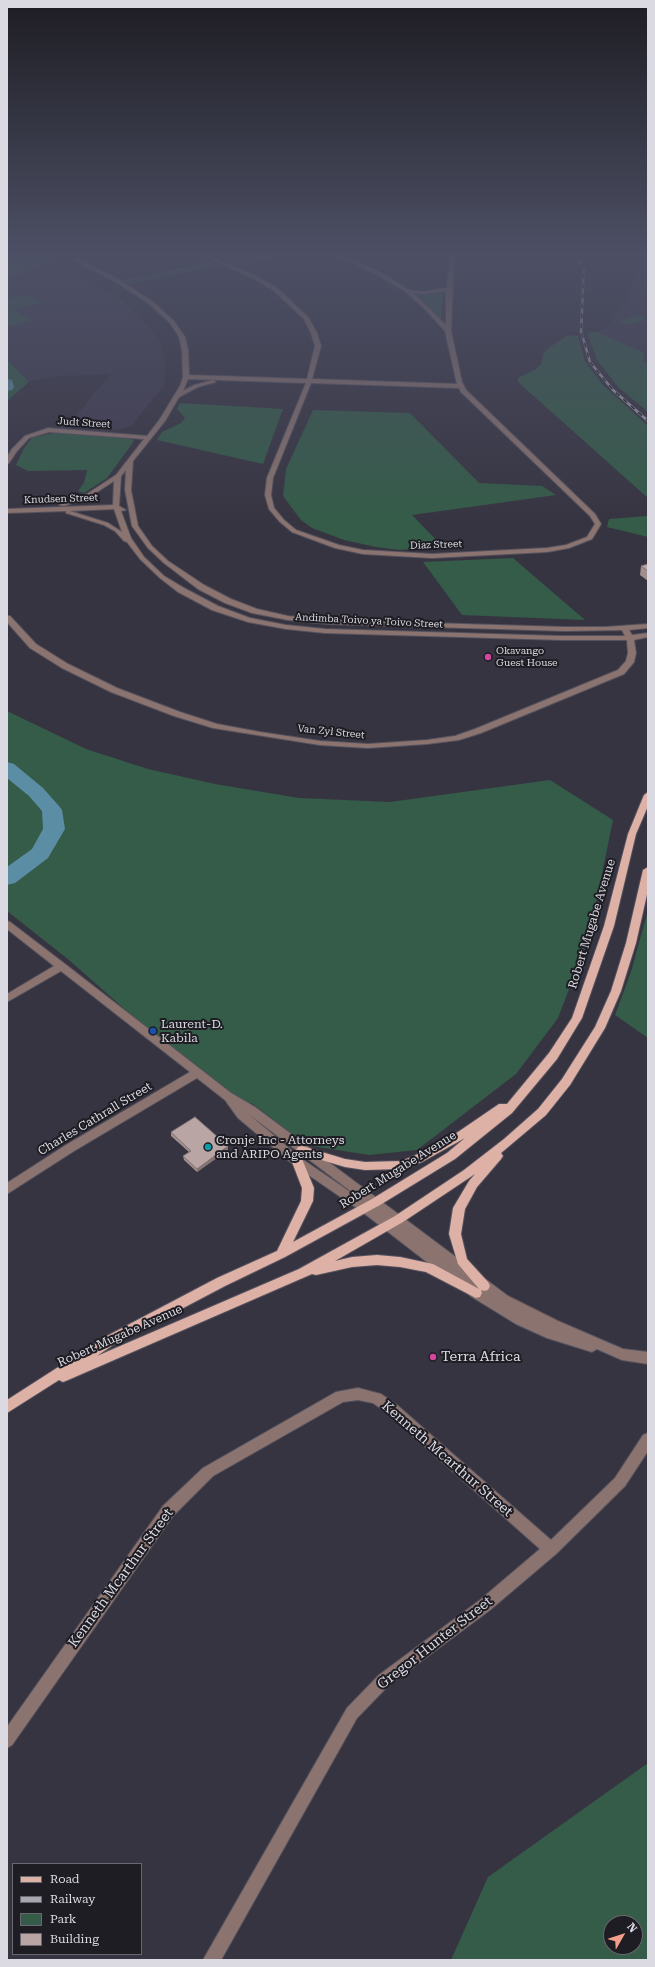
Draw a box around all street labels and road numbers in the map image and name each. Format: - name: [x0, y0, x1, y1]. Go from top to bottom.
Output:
- street label: Judt Street: [57, 415, 111, 431]
- street label: Knudsen Street: [24, 492, 98, 506]
- street label: Diaz Street: [410, 538, 462, 552]
- street label: Andimba Toivo ya Toivo Street: [295, 611, 443, 631]
- street label: Van Zyl Street: [297, 723, 365, 741]
- street label: Robert Mugabe Avenue: [565, 857, 619, 991]
- street label: Charles Cathrall Street: [35, 1079, 155, 1159]
- street label: Robert Mugabe Avenue: [337, 1128, 459, 1212]
- street label: Robert Mugabe Avenue: [55, 1302, 185, 1370]
- street label: Kenneth Mcarthur Street: [378, 1398, 516, 1520]
- street label: Kenneth Mcarthur Street: [65, 1505, 177, 1651]
- street label: Gregor Hunter Street: [374, 1593, 496, 1693]

